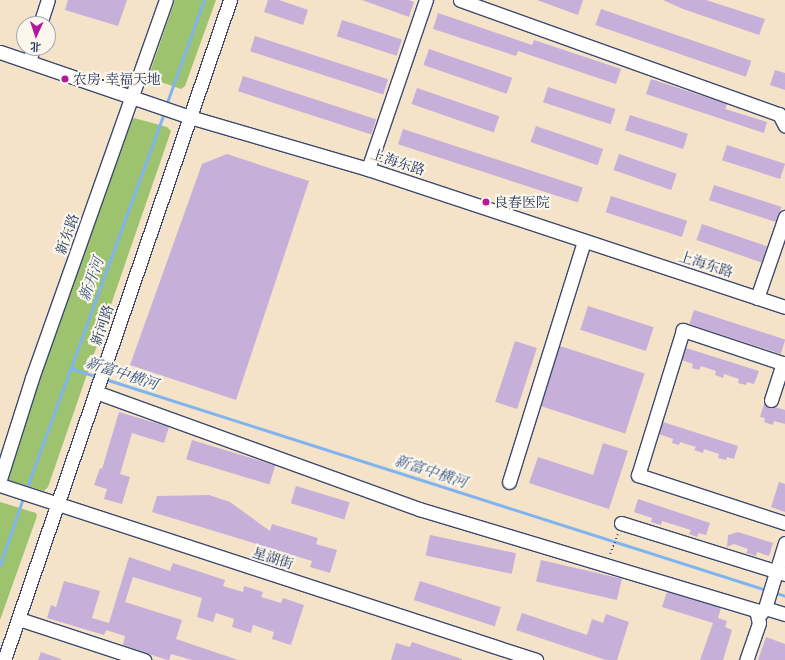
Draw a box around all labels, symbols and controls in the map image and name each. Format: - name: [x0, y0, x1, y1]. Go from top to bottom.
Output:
- north arrow: [16, 16, 56, 56]
- text: 北: [30, 40, 41, 54]
- place label: 农房·幸福天地: [73, 71, 161, 87]
- marker: 农房·幸福天地: [60, 74, 70, 84]
- street label: 上海东路: [369, 145, 427, 179]
- place label: 良春医院: [494, 194, 550, 210]
- marker: 良春医院: [481, 197, 491, 207]
- street label: 新东路: [52, 211, 82, 257]
- street label: 上海东路: [677, 247, 735, 281]
- water label: 新开河: [75, 255, 107, 303]
- street label: 新河路: [87, 302, 117, 348]
- water label: 新富中横河: [84, 353, 160, 393]
- water label: 新富中横河: [393, 451, 469, 491]
- street label: 星湖街: [250, 544, 296, 572]

